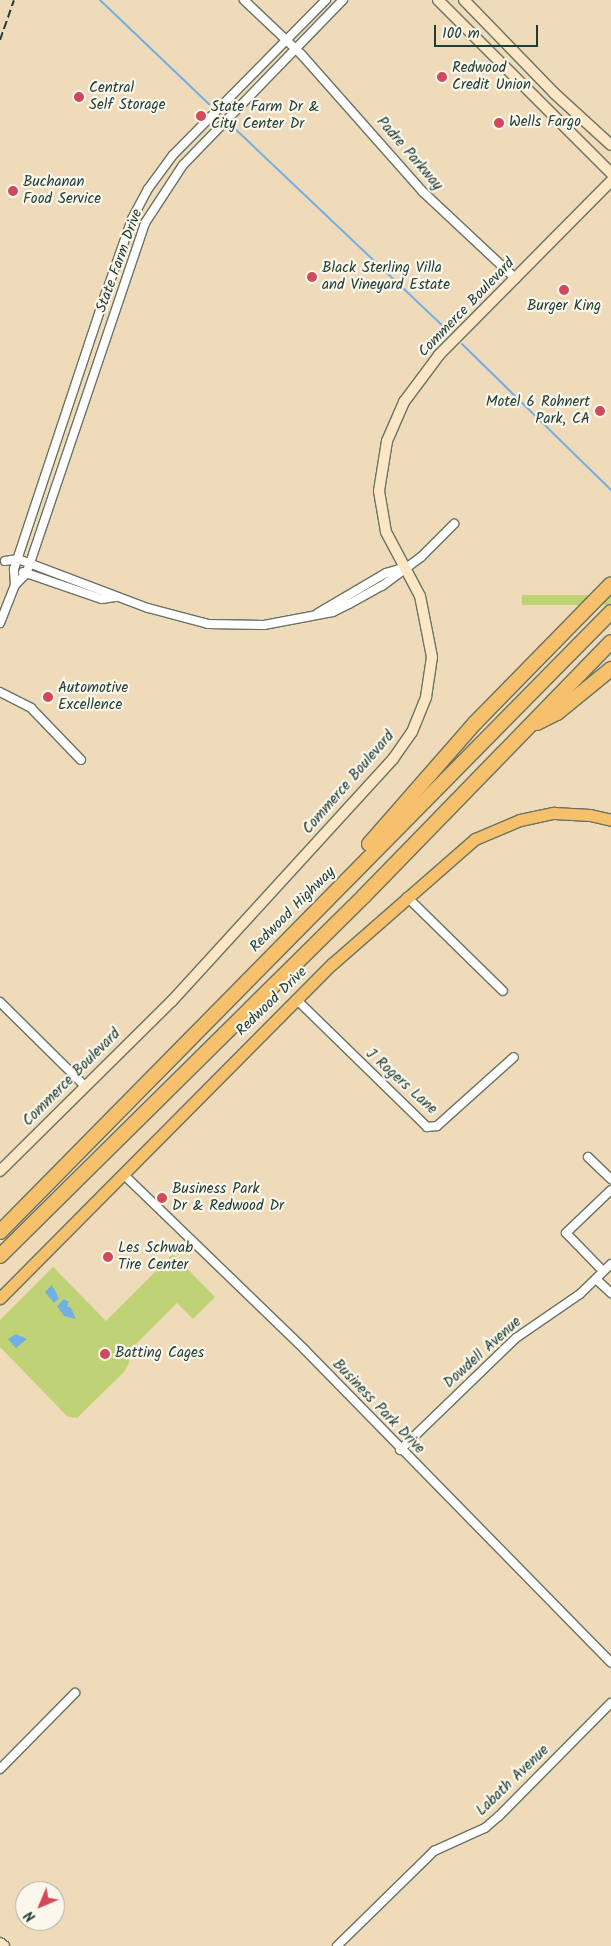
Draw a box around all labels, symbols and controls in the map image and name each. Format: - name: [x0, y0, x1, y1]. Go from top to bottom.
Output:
- scale bar: [436, 15, 540, 47]
- text: 100 m: [442, 22, 480, 46]
- place label: Redwood Credit Union: [452, 59, 531, 94]
- marker: Redwood Credit Union: [436, 71, 448, 83]
- place label: Central Self Storage: [89, 79, 165, 114]
- marker: Central Self Storage: [73, 91, 85, 103]
- place label: State Farm Dr & City Center Dr: [211, 98, 319, 133]
- marker: State Farm Dr & City Center Dr: [195, 110, 207, 122]
- street label: Padre Parkway: [372, 113, 446, 195]
- place label: Wells Fargo: [509, 114, 581, 132]
- marker: Wells Fargo: [493, 117, 505, 129]
- place label: Buchanan Food Service: [23, 173, 101, 208]
- marker: Buchanan Food Service: [7, 185, 19, 197]
- street label: State Farm Drive: [93, 207, 147, 315]
- street label: Commerce Boulevard: [415, 255, 519, 361]
- place label: Black Sterling Villa and Vineyard Estate: [322, 259, 450, 294]
- marker: Black Sterling Villa and Vineyard Estate: [306, 271, 318, 283]
- marker: Burger King: [558, 284, 570, 296]
- place label: Burger King: [527, 298, 601, 316]
- place label: Motel 6 Rohnert Park, CA: [486, 393, 590, 428]
- marker: Motel 6 Rohnert Park, CA: [594, 405, 606, 417]
- place label: Automotive Excellence: [58, 679, 128, 714]
- marker: Automotive Excellence: [42, 691, 54, 703]
- street label: Commerce Boulevard: [299, 728, 399, 838]
- street label: Redwood Highway: [247, 864, 339, 956]
- street label: Redwood Drive: [233, 964, 311, 1040]
- street label: Commerce Boulevard: [19, 1025, 125, 1131]
- street label: J Rogers Lane: [362, 1045, 440, 1119]
- place label: Business Park Dr & Redwood Dr: [172, 1180, 284, 1215]
- marker: Business Park Dr & Redwood Dr: [156, 1192, 168, 1204]
- place label: Les Schwab Tire Center: [118, 1239, 193, 1274]
- marker: Les Schwab Tire Center: [102, 1251, 114, 1263]
- street label: Dowdell Avenue: [440, 1313, 526, 1393]
- place label: Batting Cages: [115, 1345, 204, 1363]
- marker: Batting Cages: [99, 1348, 111, 1360]
- street label: Business Park Drive: [328, 1356, 428, 1458]
- street label: Labath Avenue: [473, 1742, 553, 1820]
- north arrow: [15, 1881, 65, 1931]
- text: N: [19, 1905, 41, 1927]

